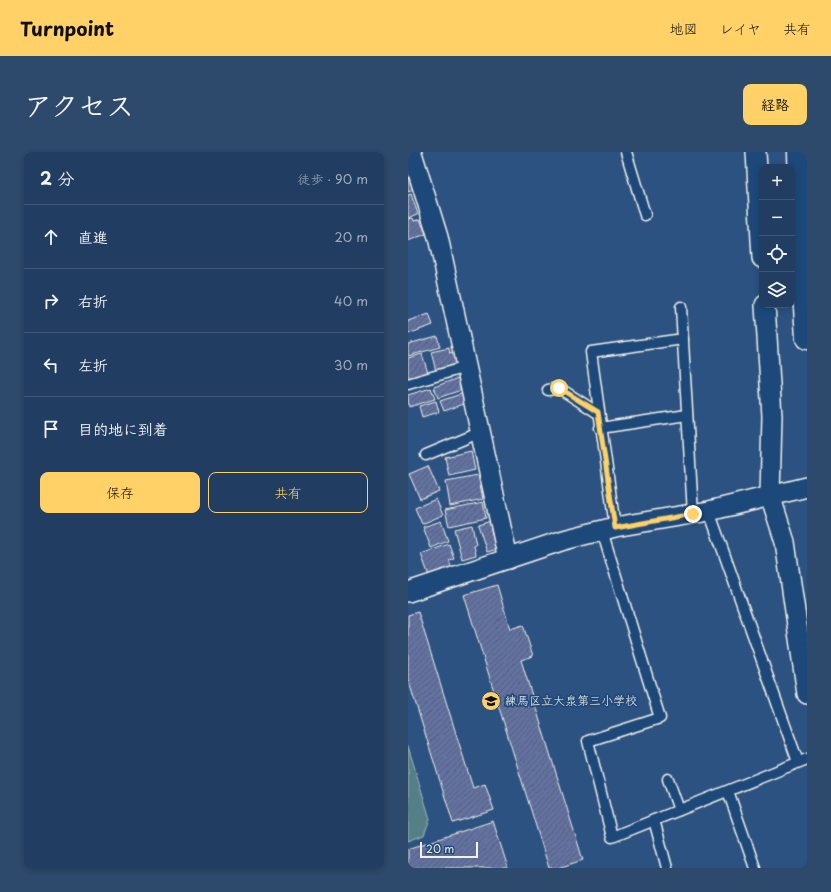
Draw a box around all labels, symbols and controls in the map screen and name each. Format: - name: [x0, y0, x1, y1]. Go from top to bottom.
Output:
- text: Turnpoint: [20, 14, 114, 42]
- text: 地図: [670, 18, 698, 39]
- text: レイヤ: [720, 18, 761, 39]
- text: 共有: [783, 18, 811, 39]
- text: アクセス: [24, 83, 134, 126]
- button: 経路: [743, 84, 807, 125]
- map controls: [759, 164, 795, 308]
- button: +: [759, 164, 795, 200]
- text: 2 分: [40, 165, 74, 191]
- text: 徒歩 · 90 m: [297, 169, 368, 188]
- button: −: [759, 200, 795, 236]
- text: 直進: [78, 225, 108, 248]
- icon: ahead: [40, 226, 62, 248]
- text: 20 m: [334, 227, 368, 246]
- button: locate: [759, 236, 795, 272]
- button: layers: [759, 272, 795, 308]
- text: 右折: [78, 289, 108, 312]
- icon: right: [40, 290, 62, 312]
- text: 40 m: [334, 291, 368, 310]
- text: 左折: [78, 353, 108, 376]
- icon: left: [40, 354, 62, 376]
- text: 30 m: [334, 355, 368, 374]
- route start: [550, 379, 568, 397]
- text: 目的地に到着: [78, 417, 168, 440]
- icon: arrive: [40, 418, 62, 440]
- button: 保存: [40, 472, 200, 513]
- button: 共有: [208, 472, 368, 513]
- route end: [684, 505, 702, 523]
- school or university icon: 練馬区立大泉第三小学校: [480, 690, 502, 712]
- place label: 練馬区立大泉第三小学校: [505, 691, 637, 709]
- scale bar: [420, 840, 478, 859]
- text: 20 m: [426, 840, 454, 857]

